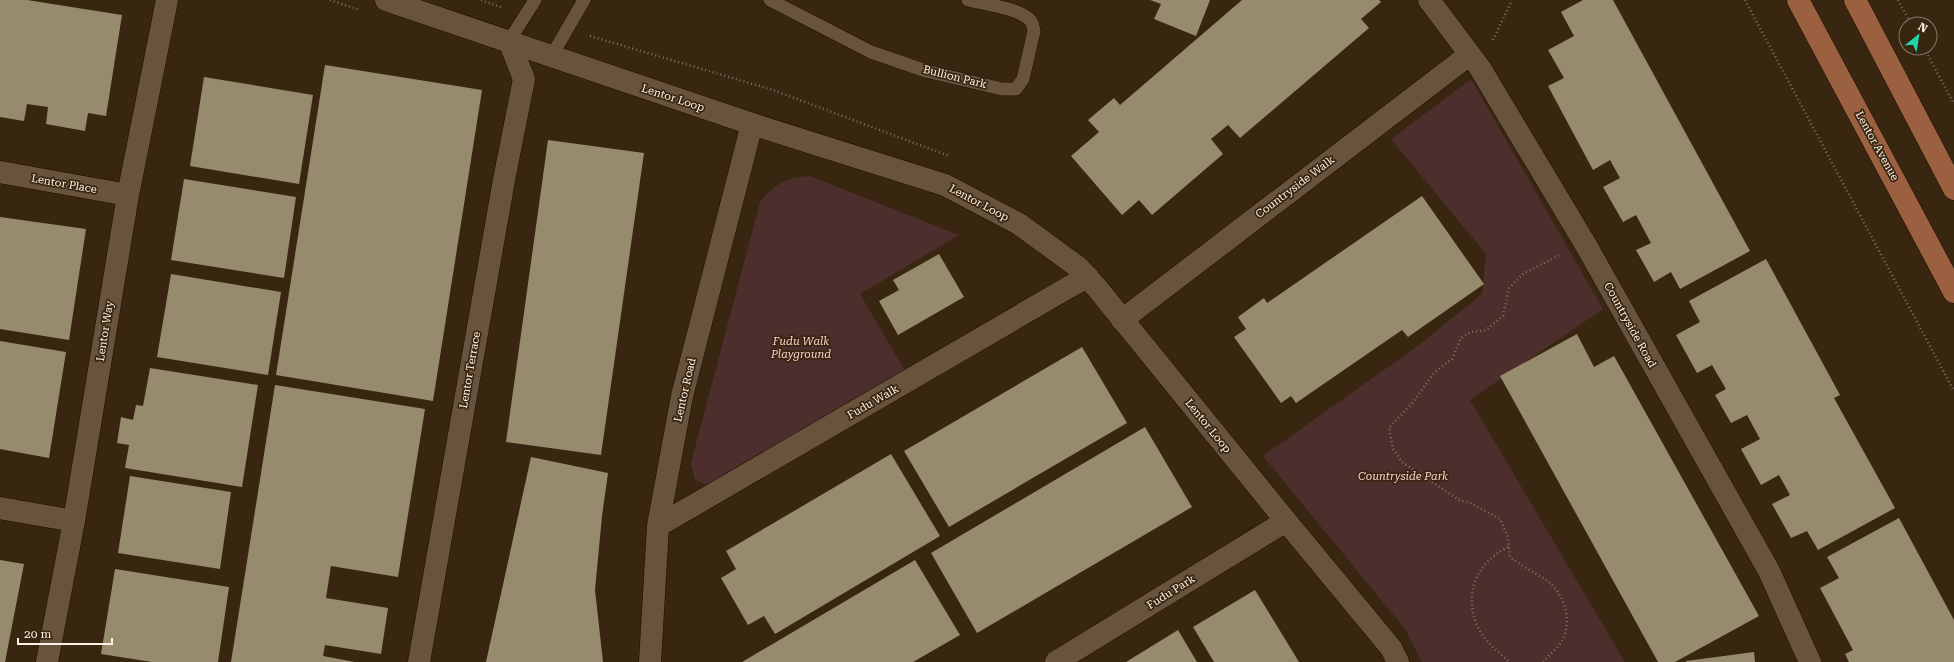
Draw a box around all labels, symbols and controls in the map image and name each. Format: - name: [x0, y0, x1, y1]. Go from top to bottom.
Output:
- north arrow: [1898, 16, 1938, 56]
- text: N: [1916, 20, 1930, 36]
- street label: Bullion Park: [922, 63, 988, 91]
- street label: Lentor Loop: [640, 82, 706, 114]
- street label: Lentor Avenue: [1853, 109, 1901, 183]
- street label: Countryside Walk: [1253, 153, 1337, 221]
- street label: Lentor Place: [30, 172, 98, 196]
- street label: Lentor Loop: [947, 182, 1011, 224]
- street label: Countryside Road: [1601, 280, 1659, 370]
- street label: Lentor Way: [94, 299, 116, 362]
- street label: Lentor Terrace: [457, 331, 483, 409]
- park label: Fudu Walk Playground: [770, 335, 831, 361]
- street label: Lentor Road: [671, 357, 699, 423]
- street label: Fudu Walk: [845, 382, 901, 422]
- street label: Lentor Loop: [1182, 396, 1234, 456]
- park label: Countryside Park: [1358, 470, 1448, 483]
- street label: Fudu Park: [1144, 572, 1198, 612]
- scale bar: [18, 620, 112, 646]
- text: 20 m: [24, 627, 51, 641]

